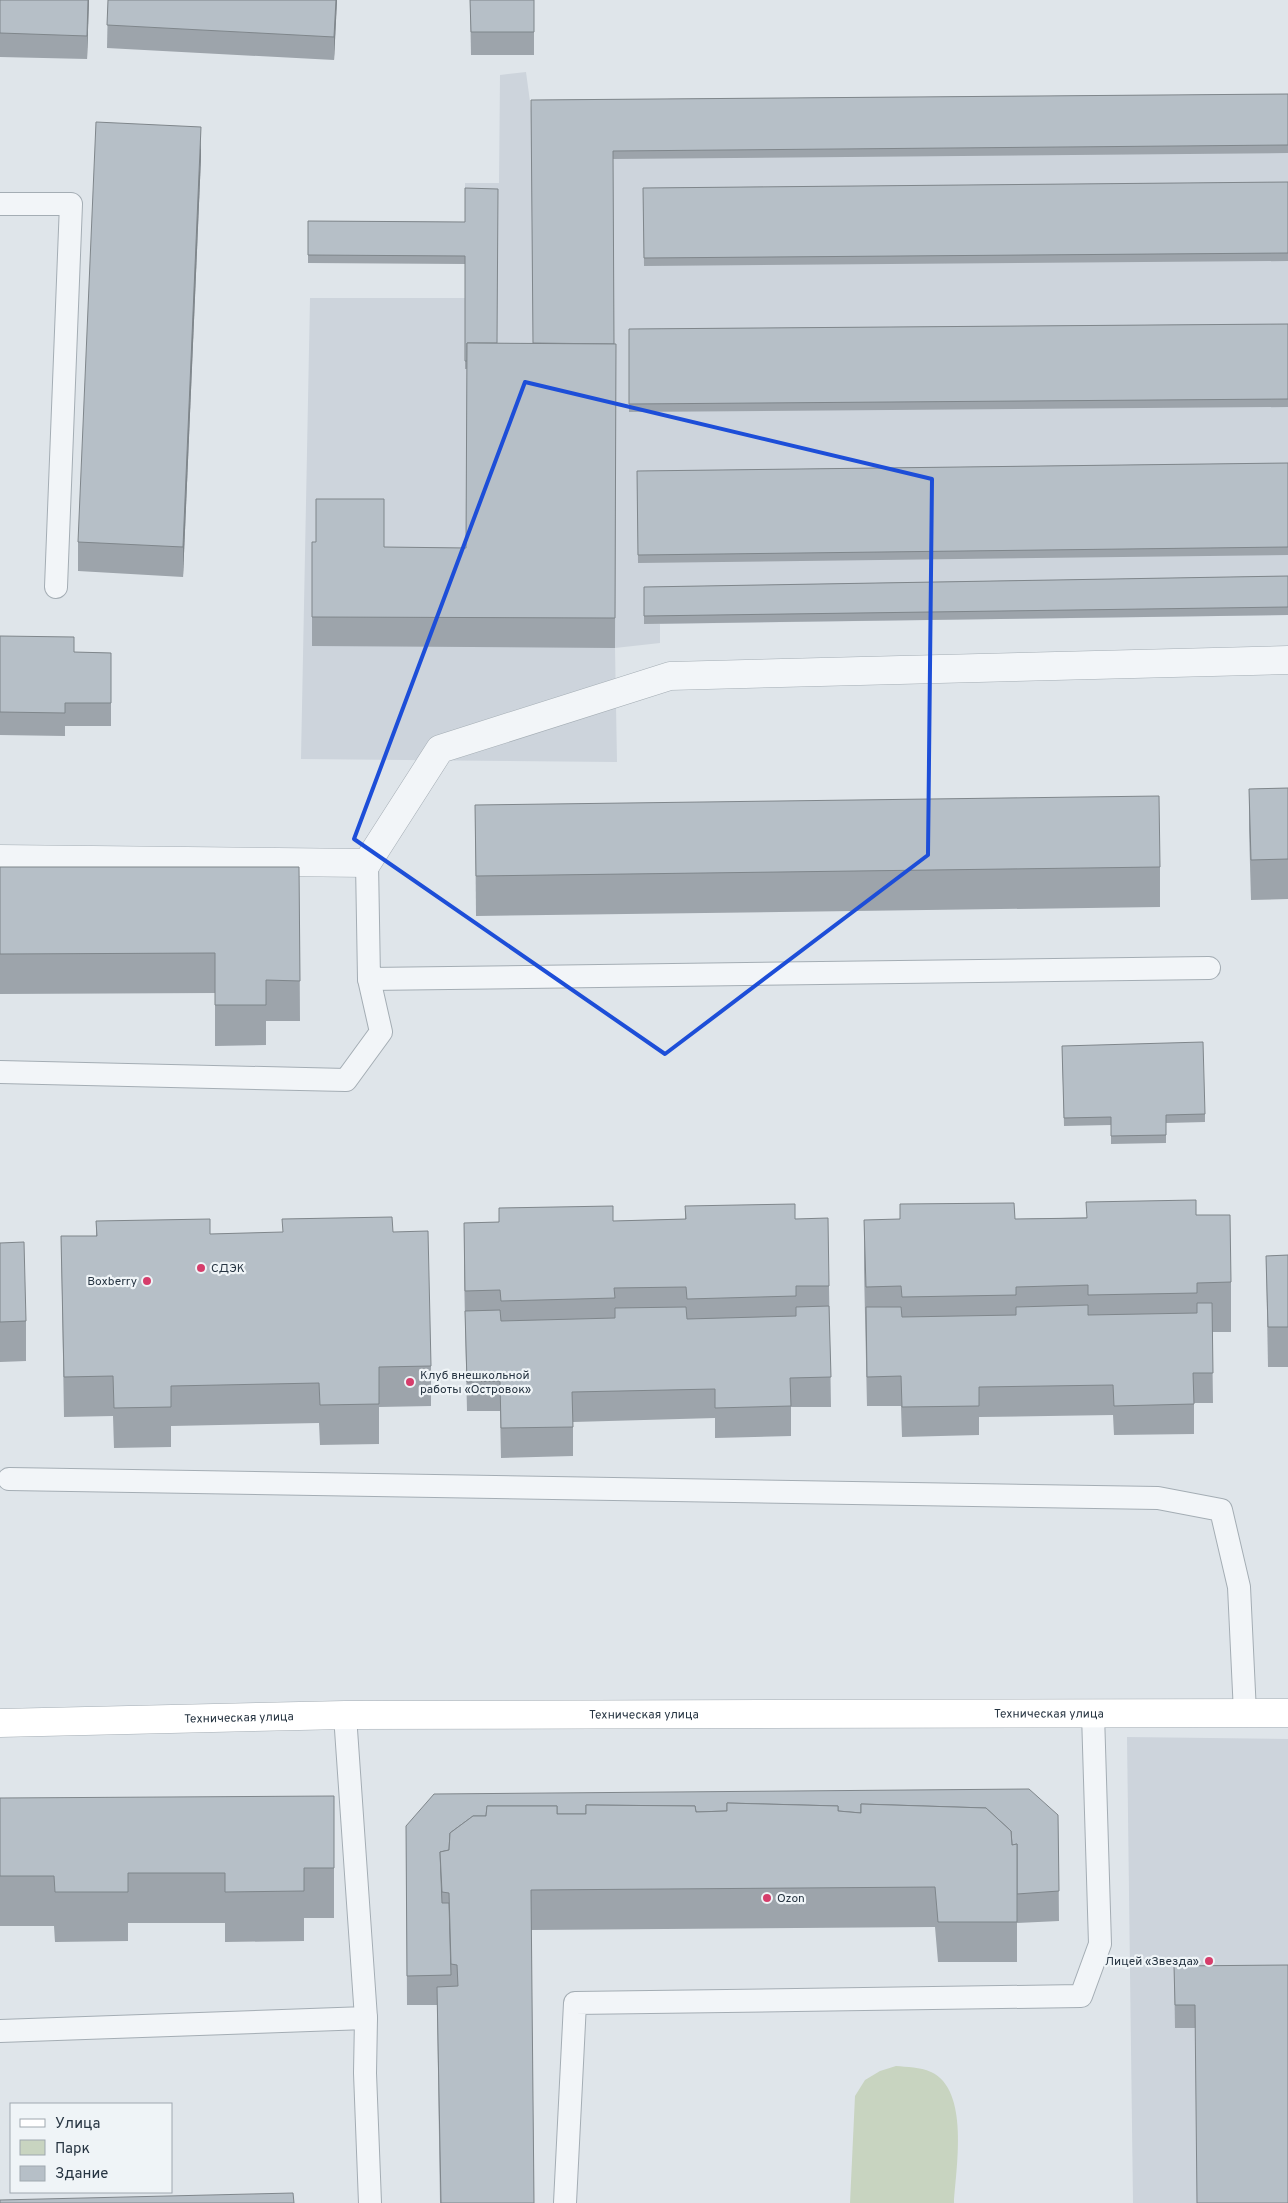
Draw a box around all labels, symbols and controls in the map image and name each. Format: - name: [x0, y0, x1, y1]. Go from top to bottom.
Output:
- place label: СДЭК: [211, 1261, 245, 1277]
- marker: СДЭК: [195, 1262, 207, 1274]
- place label: Boxberry: [87, 1274, 137, 1290]
- marker: Boxberry: [141, 1275, 153, 1287]
- place label: Клуб внешкольной работы «Островок»: [420, 1368, 531, 1398]
- marker: Клуб внешкольной работы «Островок»: [404, 1376, 416, 1388]
- street label: Техническая улица: [994, 1706, 1104, 1723]
- street label: Техническая улица: [589, 1707, 699, 1723]
- street label: Техническая улица: [184, 1709, 294, 1728]
- place label: Ozon: [777, 1891, 805, 1907]
- marker: Ozon: [761, 1892, 773, 1904]
- place label: Лицей «Звезда»: [1105, 1954, 1199, 1970]
- marker: Лицей «Звезда»: [1203, 1955, 1215, 1967]
- legend: [10, 2103, 172, 2193]
- text: Улица: [55, 2115, 100, 2134]
- text: Парк: [55, 2140, 90, 2159]
- text: Здание: [55, 2165, 108, 2184]

